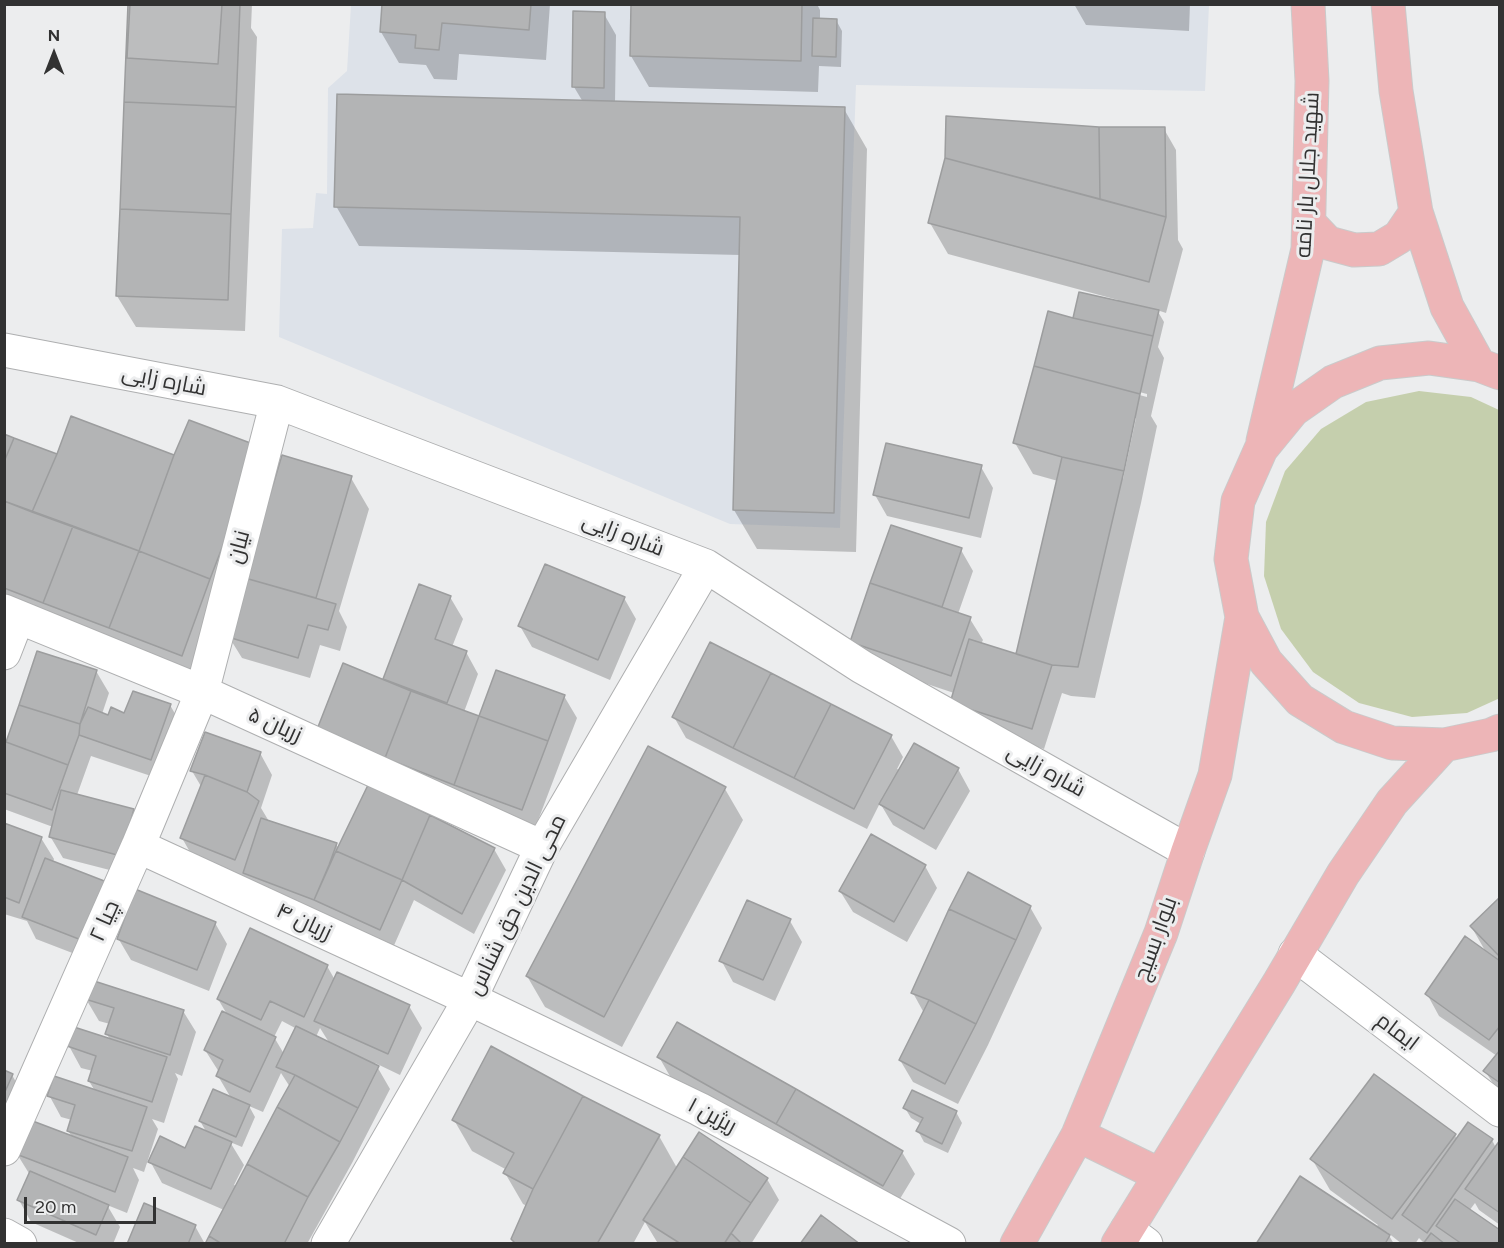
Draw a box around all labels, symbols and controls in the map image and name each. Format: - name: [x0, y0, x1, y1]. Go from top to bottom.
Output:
- north arrow: [24, 24, 84, 84]
- text: N: [48, 26, 60, 45]
- street label: شهید جلال بار نامه: [1290, 91, 1326, 259]
- street label: شاره زایی: [119, 360, 209, 402]
- street label: شاره زایی: [578, 507, 668, 563]
- street label: نیان: [222, 527, 256, 567]
- street label: زریان ۵: [244, 702, 306, 748]
- street label: شاره زایی: [1002, 739, 1090, 803]
- street label: محی الدین حق شناس: [462, 810, 572, 1000]
- street label: بلوار بسیج: [1129, 893, 1183, 985]
- street label: چیا ۲: [84, 896, 126, 946]
- street label: زریان ۴: [272, 898, 336, 946]
- street label: ایمام: [1370, 1007, 1424, 1057]
- street label: ریژین ۱: [683, 1092, 741, 1140]
- scale bar: [27, 1185, 159, 1223]
- text: 20 m: [35, 1196, 76, 1218]

